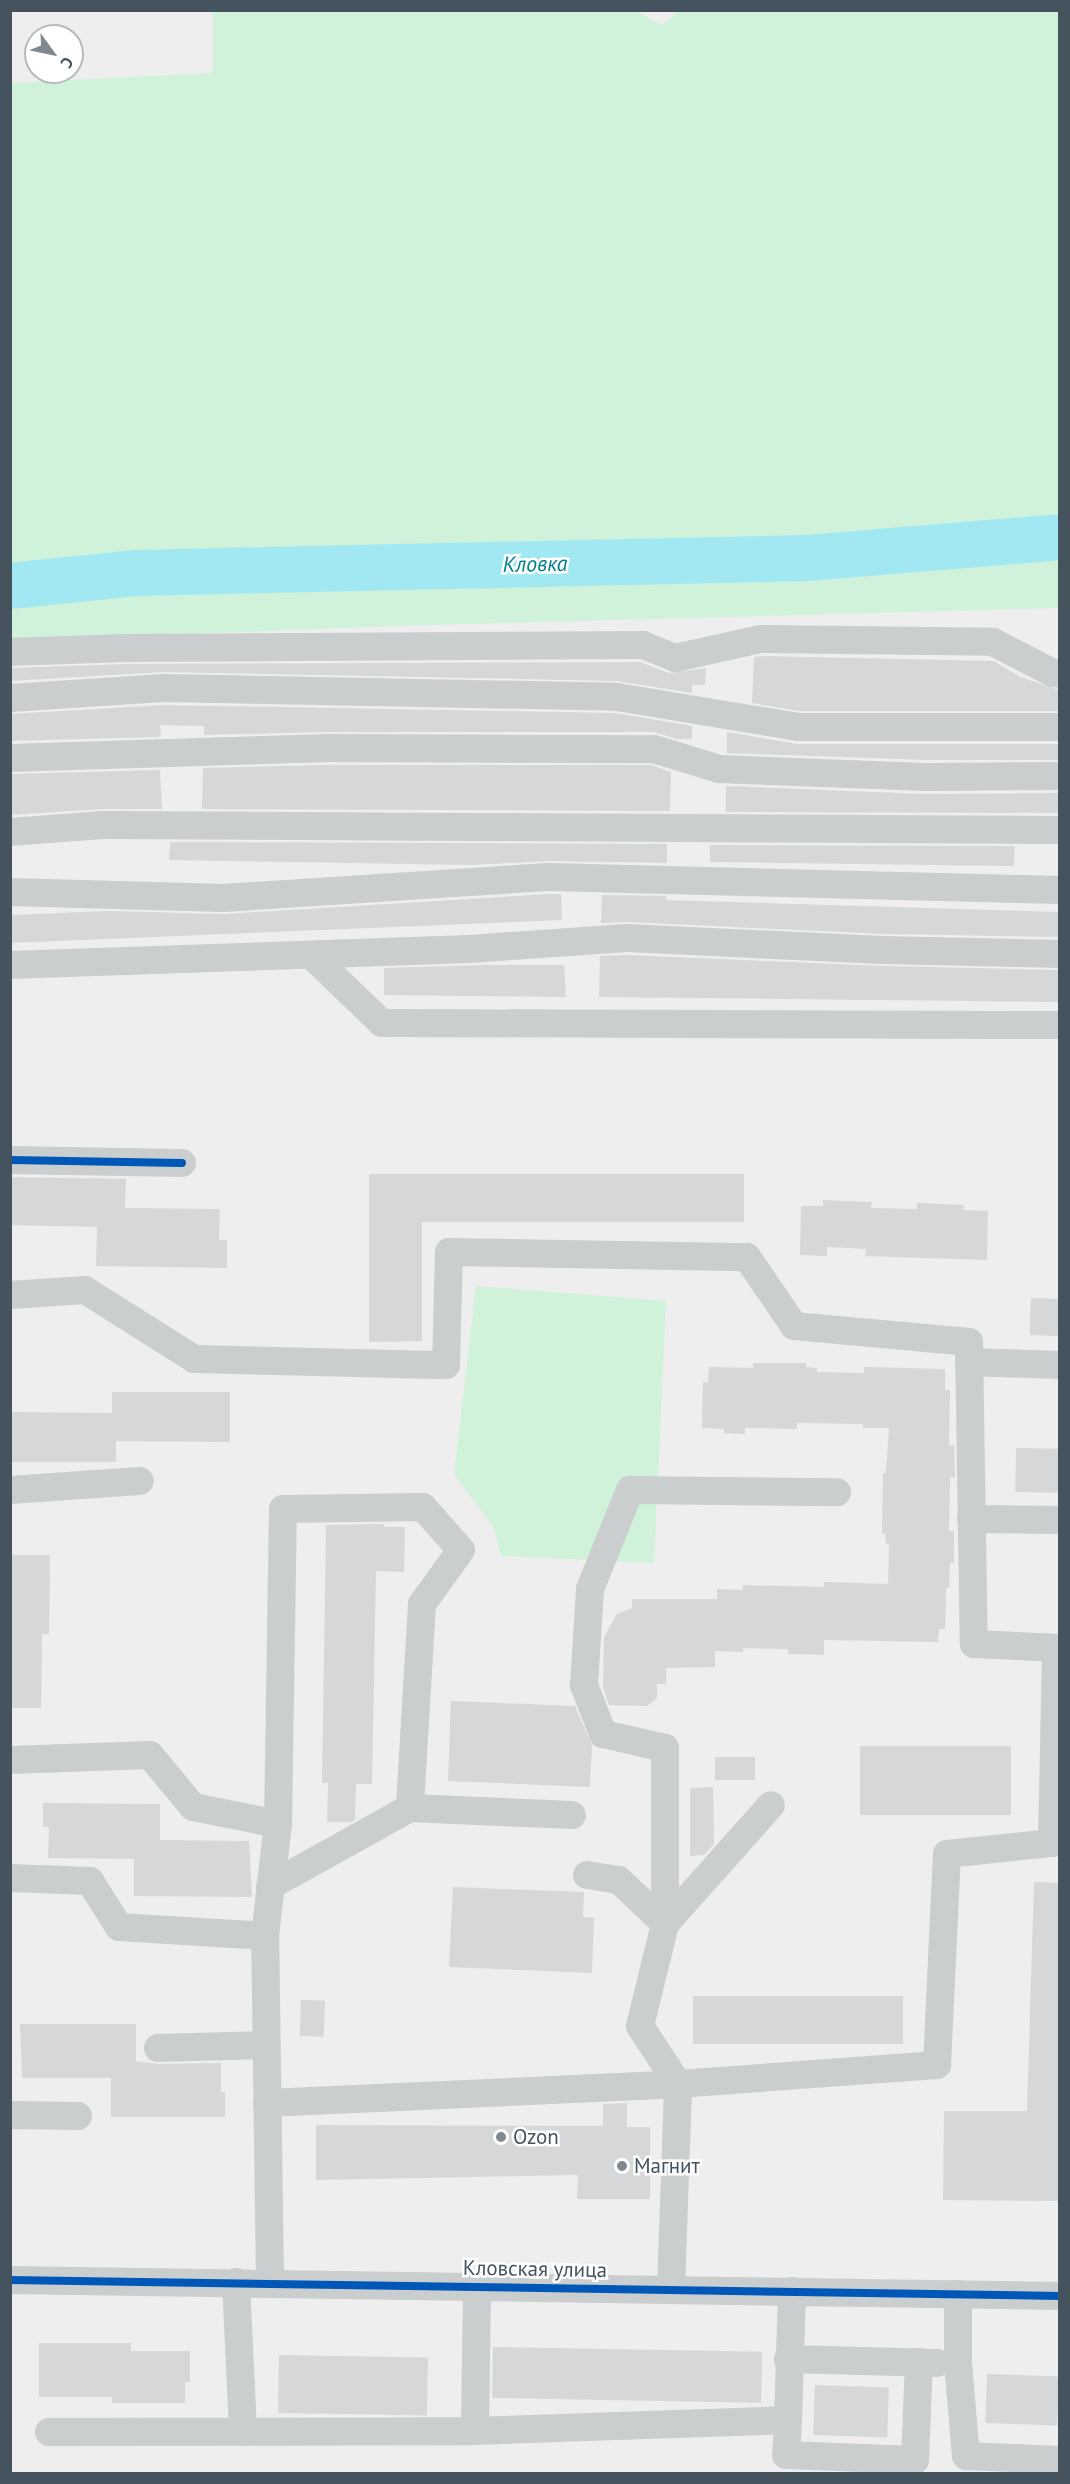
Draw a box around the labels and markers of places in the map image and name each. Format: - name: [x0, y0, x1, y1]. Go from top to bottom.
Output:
- place label: Ozon: [513, 2124, 559, 2150]
- marker: Ozon: [494, 2130, 508, 2144]
- place label: Магнит: [634, 2153, 700, 2179]
- marker: Магнит: [615, 2159, 629, 2173]

